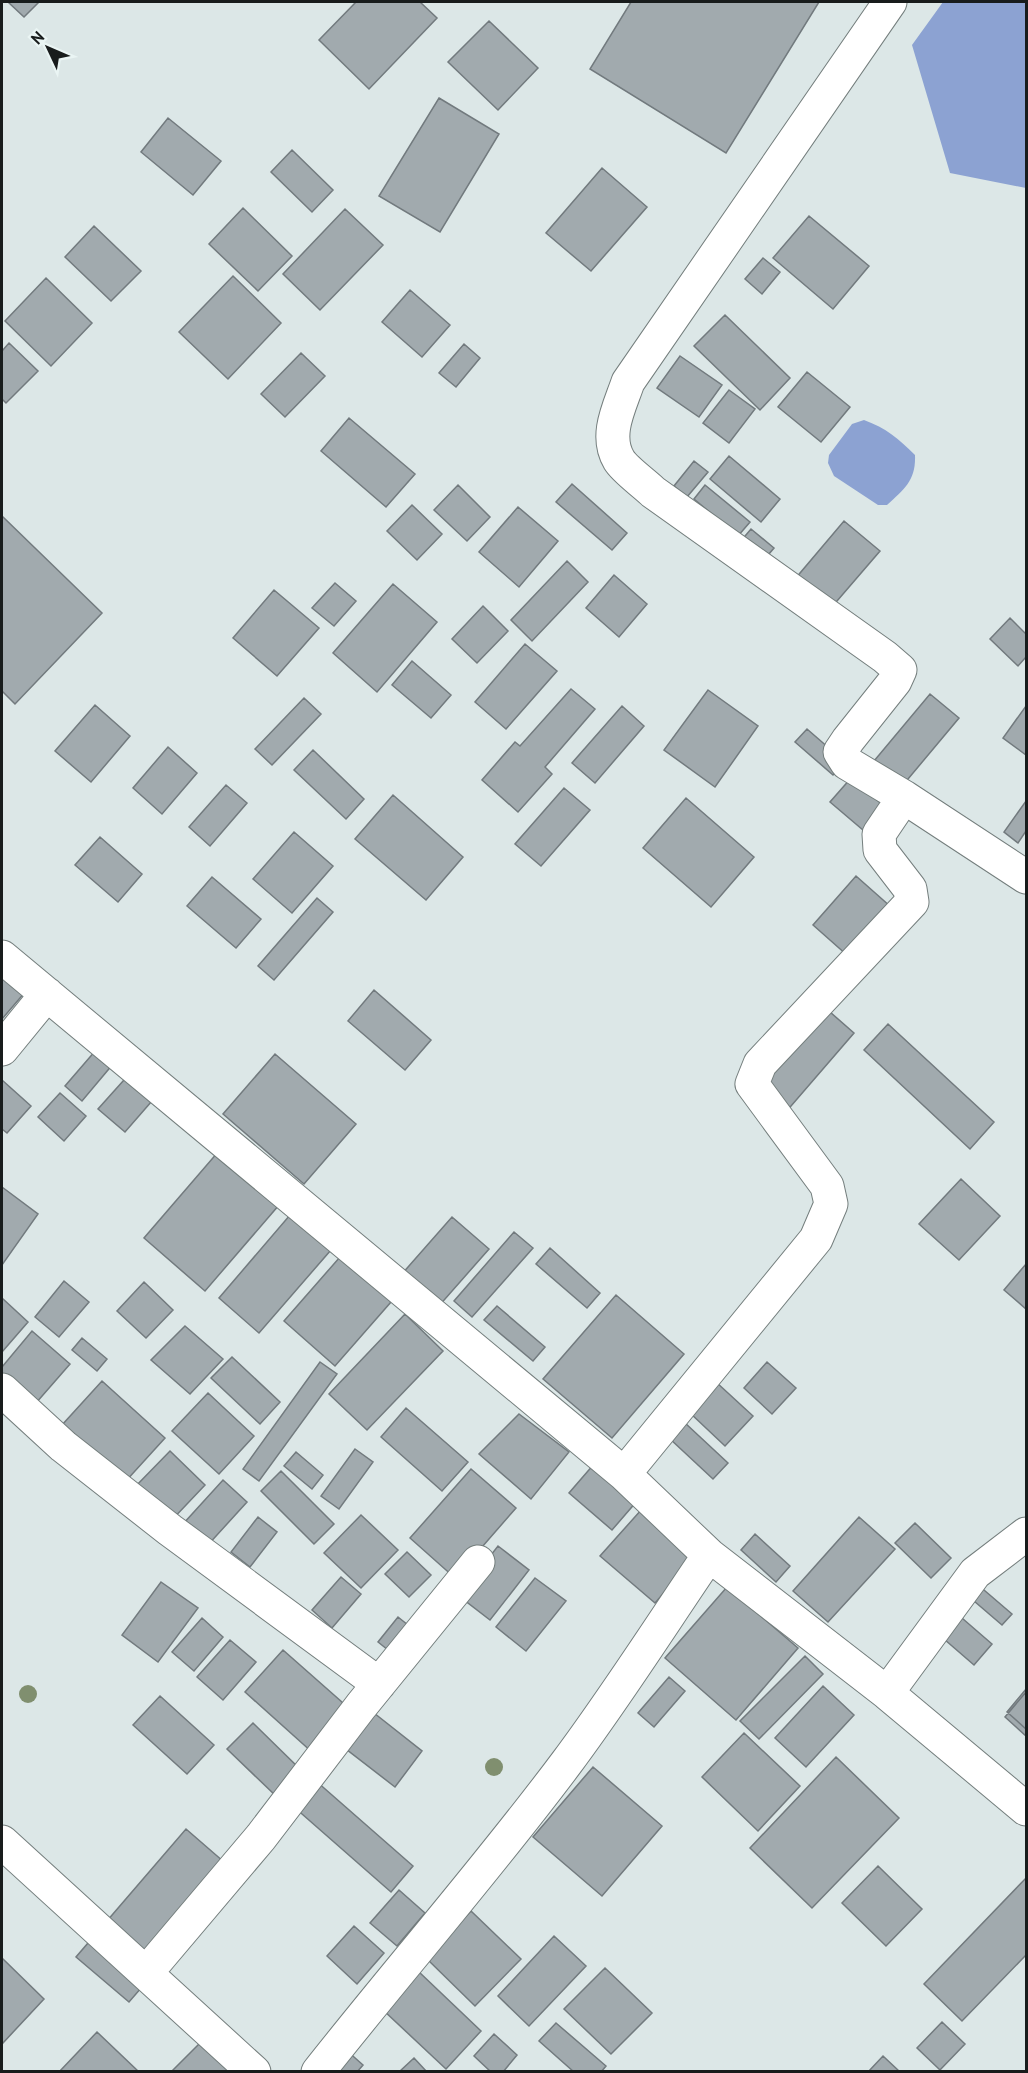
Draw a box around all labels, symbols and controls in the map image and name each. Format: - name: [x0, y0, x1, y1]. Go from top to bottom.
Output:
- north arrow: [18, 18, 78, 78]
- text: N: [26, 27, 48, 48]

